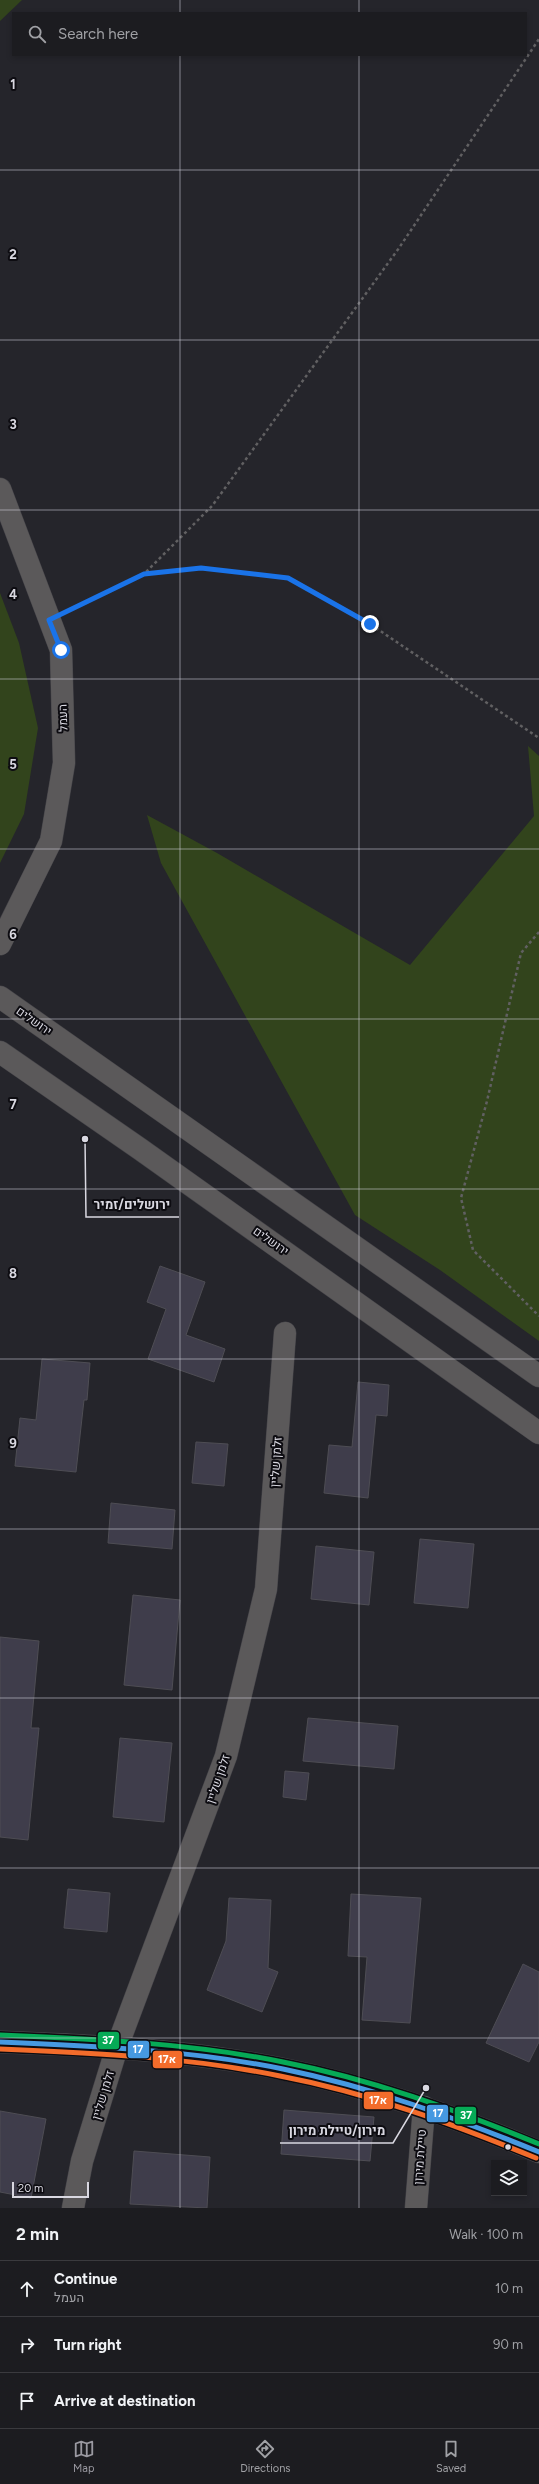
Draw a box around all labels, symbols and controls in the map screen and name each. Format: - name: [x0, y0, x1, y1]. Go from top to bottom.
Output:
- search box: [12, 12, 527, 56]
- icon: search: [26, 23, 48, 45]
- text: Search here: [58, 25, 138, 43]
- text: 1: [10, 77, 16, 92]
- text: 2: [9, 247, 17, 262]
- text: 3: [9, 417, 17, 432]
- text: 4: [9, 587, 17, 602]
- route end: [361, 615, 379, 633]
- route start: [52, 641, 70, 659]
- street label: העמל: [56, 704, 70, 732]
- text: 5: [9, 757, 17, 772]
- text: 6: [9, 927, 17, 942]
- street label: ירושלים: [14, 1004, 54, 1038]
- text: 7: [9, 1097, 17, 1112]
- callout: ירושלים/זמיר: [86, 1192, 179, 1217]
- text: ירושלים/זמיר: [94, 1197, 170, 1212]
- street label: ירושלים: [251, 1224, 291, 1258]
- text: 8: [9, 1266, 17, 1281]
- text: 9: [9, 1436, 17, 1451]
- street label: זלמן שליין: [267, 1436, 285, 1488]
- street label: זלמן שליין: [203, 1753, 233, 1805]
- line badge: 37: [97, 2031, 120, 2050]
- text: 37: [102, 2034, 114, 2047]
- line badge: 17: [127, 2040, 150, 2059]
- text: 17: [133, 2043, 143, 2056]
- line badge: 17א: [152, 2050, 183, 2069]
- text: 17א: [158, 2053, 176, 2066]
- street label: זלמן שליין: [89, 2069, 117, 2121]
- line badge: 17א: [363, 2091, 394, 2110]
- text: 17א: [369, 2094, 387, 2107]
- line badge: 17: [426, 2104, 449, 2123]
- line badge: 37: [454, 2106, 477, 2125]
- text: 17: [433, 2107, 443, 2120]
- text: 37: [460, 2109, 472, 2122]
- callout: מירון/טיילת מירון: [280, 2118, 393, 2143]
- text: מירון/טיילת מירון: [289, 2123, 385, 2138]
- street label: טיילת מירון: [411, 2129, 429, 2185]
- unlabelled marker: [503, 2142, 513, 2152]
- map controls: [491, 2160, 527, 2196]
- button: layers: [491, 2160, 527, 2196]
- scale bar: [12, 2180, 89, 2199]
- text: 20 m: [18, 2182, 43, 2195]
- text: 2 min: [16, 2224, 59, 2244]
- text: Walk · 100 m: [449, 2227, 523, 2242]
- text: Continue: [54, 2270, 117, 2288]
- icon: ahead: [16, 2278, 38, 2300]
- text: 10 m: [495, 2281, 523, 2296]
- text: העמל: [54, 2290, 84, 2305]
- icon: right: [16, 2334, 38, 2356]
- text: Turn right: [54, 2336, 122, 2354]
- text: 90 m: [493, 2337, 523, 2352]
- icon: arrive: [16, 2390, 38, 2412]
- text: Arrive at destination: [54, 2392, 195, 2410]
- tab: Map: [73, 2438, 95, 2475]
- tab: Directions: [240, 2438, 290, 2475]
- tab: Saved: [436, 2438, 466, 2475]

